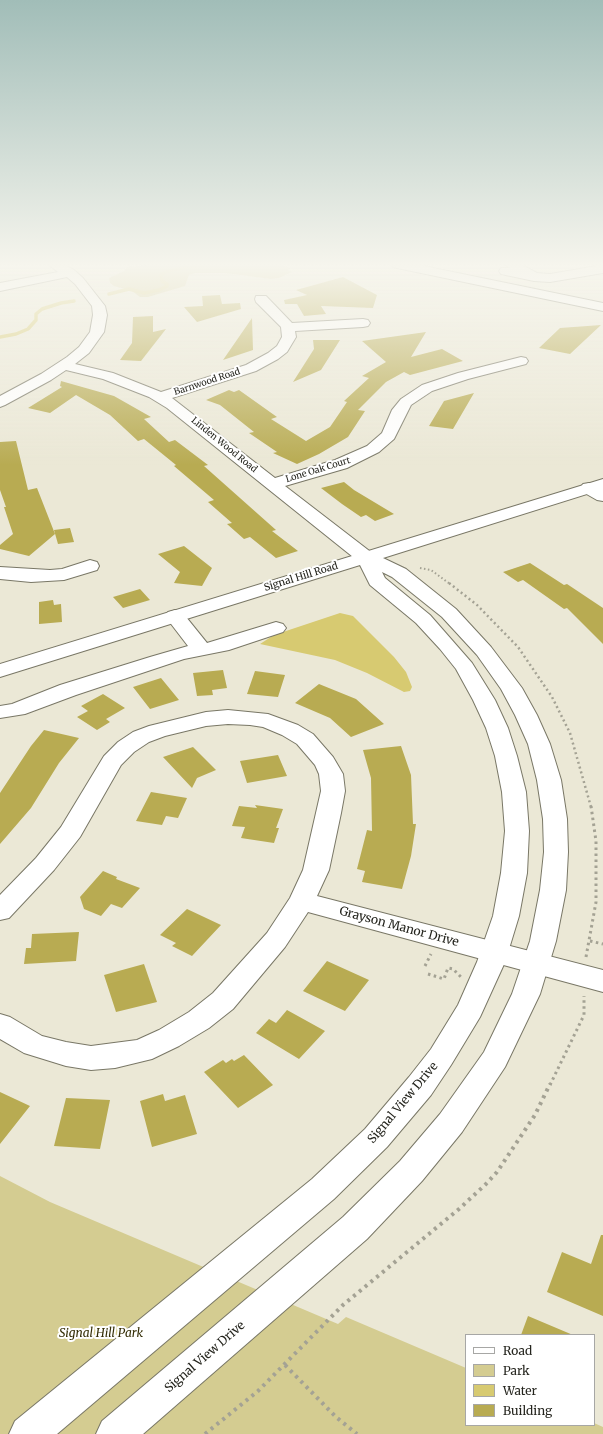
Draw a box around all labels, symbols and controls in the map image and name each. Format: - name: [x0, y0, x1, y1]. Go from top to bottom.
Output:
- street label: Barnwood Road: [173, 366, 241, 398]
- street label: Linden Wood Road: [189, 415, 259, 475]
- street label: Lone Oak Court: [284, 455, 352, 485]
- street label: Signal Hill Road: [263, 560, 339, 594]
- street label: Grayson Manor Drive: [338, 904, 460, 950]
- street label: Signal View Drive: [365, 1060, 441, 1146]
- street label: Signal View Drive: [162, 1318, 248, 1396]
- park label: Signal Hill Park: [59, 1327, 143, 1341]
- legend: [465, 1334, 595, 1426]
- text: Road: [503, 1343, 532, 1358]
- text: Park: [503, 1363, 530, 1378]
- text: Water: [503, 1383, 537, 1398]
- text: Building: [503, 1403, 552, 1418]

